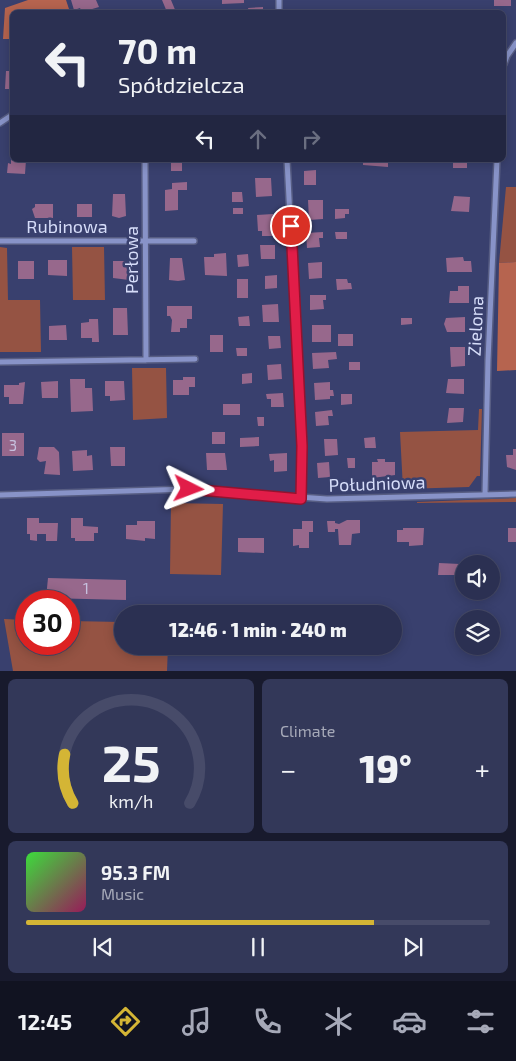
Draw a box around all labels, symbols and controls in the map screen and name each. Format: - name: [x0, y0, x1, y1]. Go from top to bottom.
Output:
- text: 70 m: [118, 29, 197, 71]
- icon: left: [35, 30, 100, 95]
- text: Spółdzielcza: [118, 71, 245, 97]
- icon: left: [191, 125, 219, 153]
- icon: ahead: [244, 125, 272, 153]
- icon: right: [297, 125, 325, 153]
- pin: [270, 205, 312, 247]
- icon: arrive: [277, 212, 305, 240]
- street label: Rubinowa: [26, 215, 108, 237]
- street label: Perłowa: [120, 226, 142, 294]
- street label: Zielona: [462, 295, 488, 357]
- house number: 3: [9, 436, 17, 454]
- position arrow: [162, 462, 214, 514]
- street label: Południowa: [328, 470, 426, 496]
- map controls: [455, 555, 500, 655]
- button: sound: [455, 555, 500, 600]
- house number: 1: [83, 579, 89, 597]
- speed limit sign: 30: [15, 590, 80, 655]
- button: layers: [455, 610, 500, 655]
- text: 12:46 · 1 min · 240 m: [169, 618, 347, 641]
- text: Climate: [280, 721, 335, 740]
- text: 25: [102, 730, 160, 792]
- text: 19°: [359, 745, 412, 791]
- text: −: [280, 752, 296, 786]
- text: +: [475, 752, 490, 786]
- text: km/h: [109, 790, 153, 812]
- text: 95.3 FM: [101, 861, 170, 884]
- text: Music: [101, 884, 144, 903]
- icon: previous: [89, 933, 117, 961]
- icon: pause: [244, 933, 272, 961]
- icon: next: [399, 933, 427, 961]
- icon: directions: [108, 1004, 143, 1039]
- icon: music: [179, 1004, 214, 1039]
- icon: phone: [250, 1004, 285, 1039]
- icon: climate: [321, 1004, 356, 1039]
- icon: car: [392, 1004, 427, 1039]
- icon: filters: [463, 1004, 498, 1039]
- text: 12:45: [18, 1008, 72, 1034]

